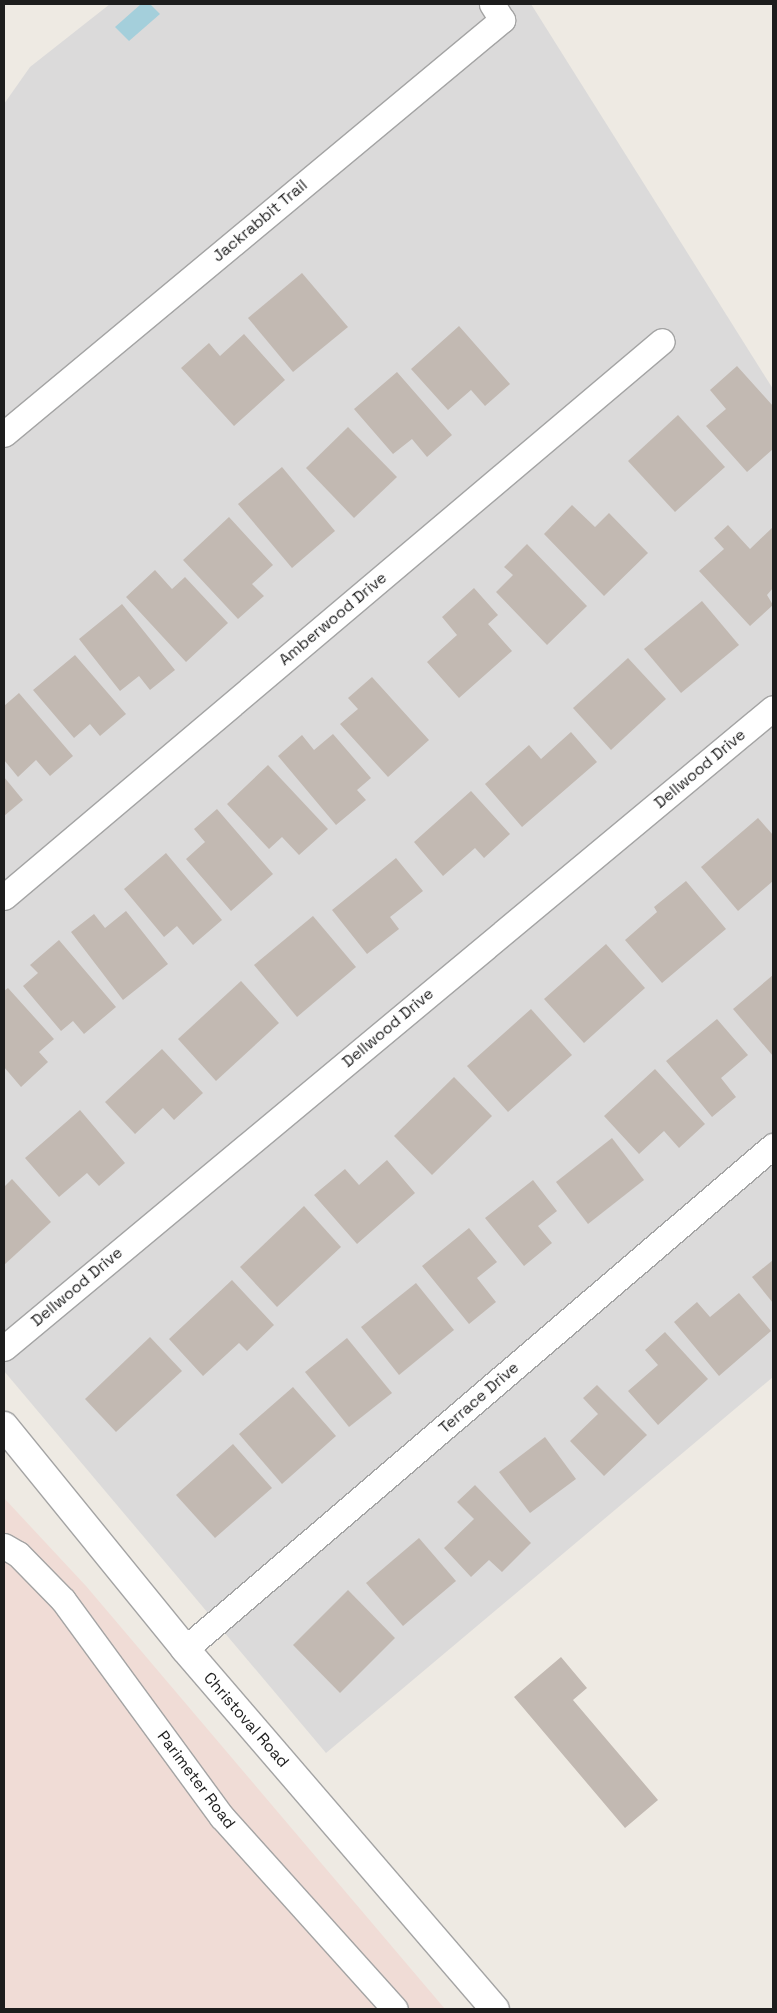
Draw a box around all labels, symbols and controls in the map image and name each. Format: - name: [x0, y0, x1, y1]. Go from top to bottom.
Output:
- street label: Jackrabbit Trail: [209, 176, 311, 266]
- street label: Amberwood Drive: [275, 568, 391, 670]
- street label: Dellwood Drive: [651, 725, 749, 813]
- street label: Dellwood Drive: [339, 984, 437, 1072]
- street label: Dellwood Drive: [28, 1243, 126, 1331]
- street label: Terrace Drive: [435, 1358, 523, 1438]
- street label: Christoval Road: [199, 1668, 293, 1772]
- street label: Parimeter Road: [153, 1727, 239, 1833]

